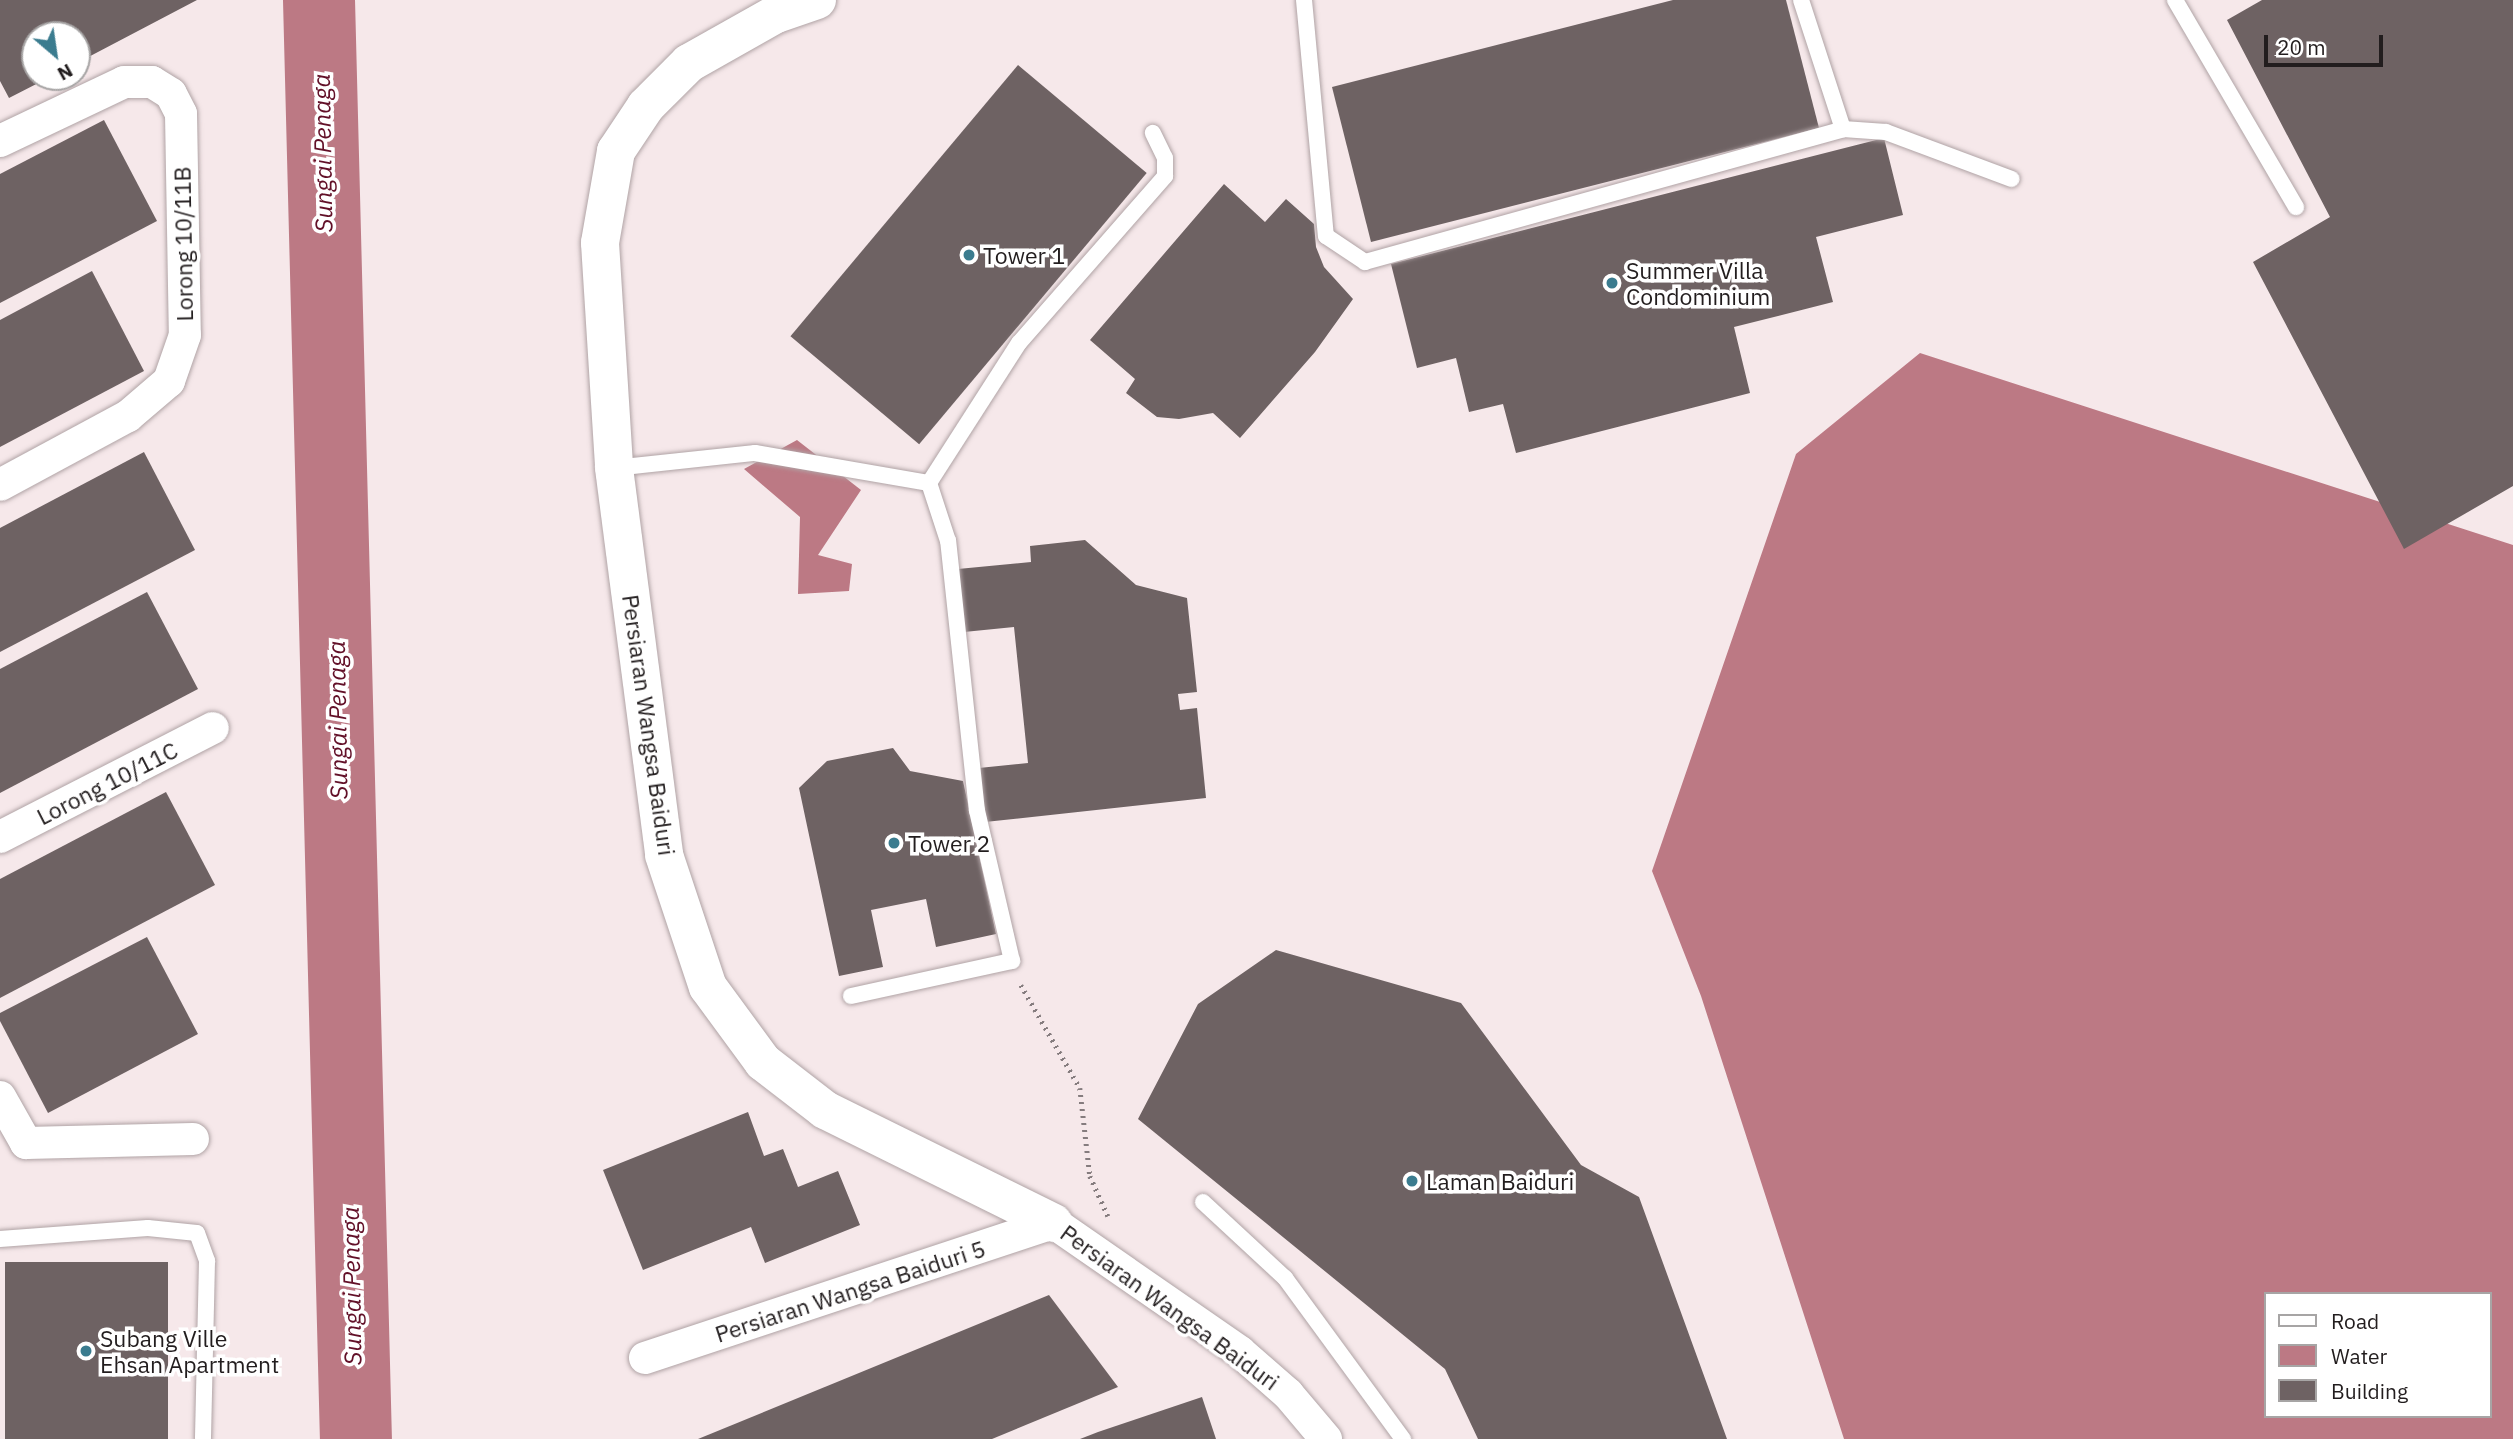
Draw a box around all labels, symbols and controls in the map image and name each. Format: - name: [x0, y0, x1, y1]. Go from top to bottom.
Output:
- north arrow: [21, 21, 91, 91]
- scale bar: [2268, 21, 2387, 65]
- text: 20 m: [2277, 33, 2326, 61]
- text: N: [53, 59, 77, 86]
- water label: Sungai Penaga: [307, 73, 339, 233]
- street label: Lorong 10/11B: [168, 166, 198, 322]
- place label: Tower 1: [983, 241, 1065, 269]
- marker: Tower 1: [961, 247, 977, 263]
- place label: Summer Villa Condominium: [1626, 256, 1770, 310]
- marker: Summer Villa Condominium: [1604, 275, 1620, 291]
- street label: Persiaran Wangsa Baiduri: [617, 593, 681, 857]
- water label: Sungai Penaga: [322, 640, 354, 800]
- street label: Lorong 10/11C: [32, 736, 182, 830]
- place label: Tower 2: [908, 829, 990, 857]
- marker: Tower 2: [886, 835, 902, 851]
- place label: Laman Baiduri: [1426, 1167, 1574, 1195]
- marker: Laman Baiduri: [1404, 1173, 1420, 1189]
- water label: Sungai Penaga: [336, 1206, 368, 1366]
- street label: Persiaran Wangsa Baiduri: [1055, 1218, 1285, 1396]
- street label: Persiaran Wangsa Baiduri 5: [711, 1234, 989, 1348]
- legend: [2264, 1292, 2492, 1418]
- text: Road: [2331, 1307, 2379, 1335]
- place label: Subang Ville Ehsan Apartment: [100, 1324, 279, 1378]
- text: Water: [2331, 1342, 2387, 1370]
- marker: Subang Ville Ehsan Apartment: [78, 1343, 94, 1359]
- text: Building: [2331, 1377, 2408, 1405]

